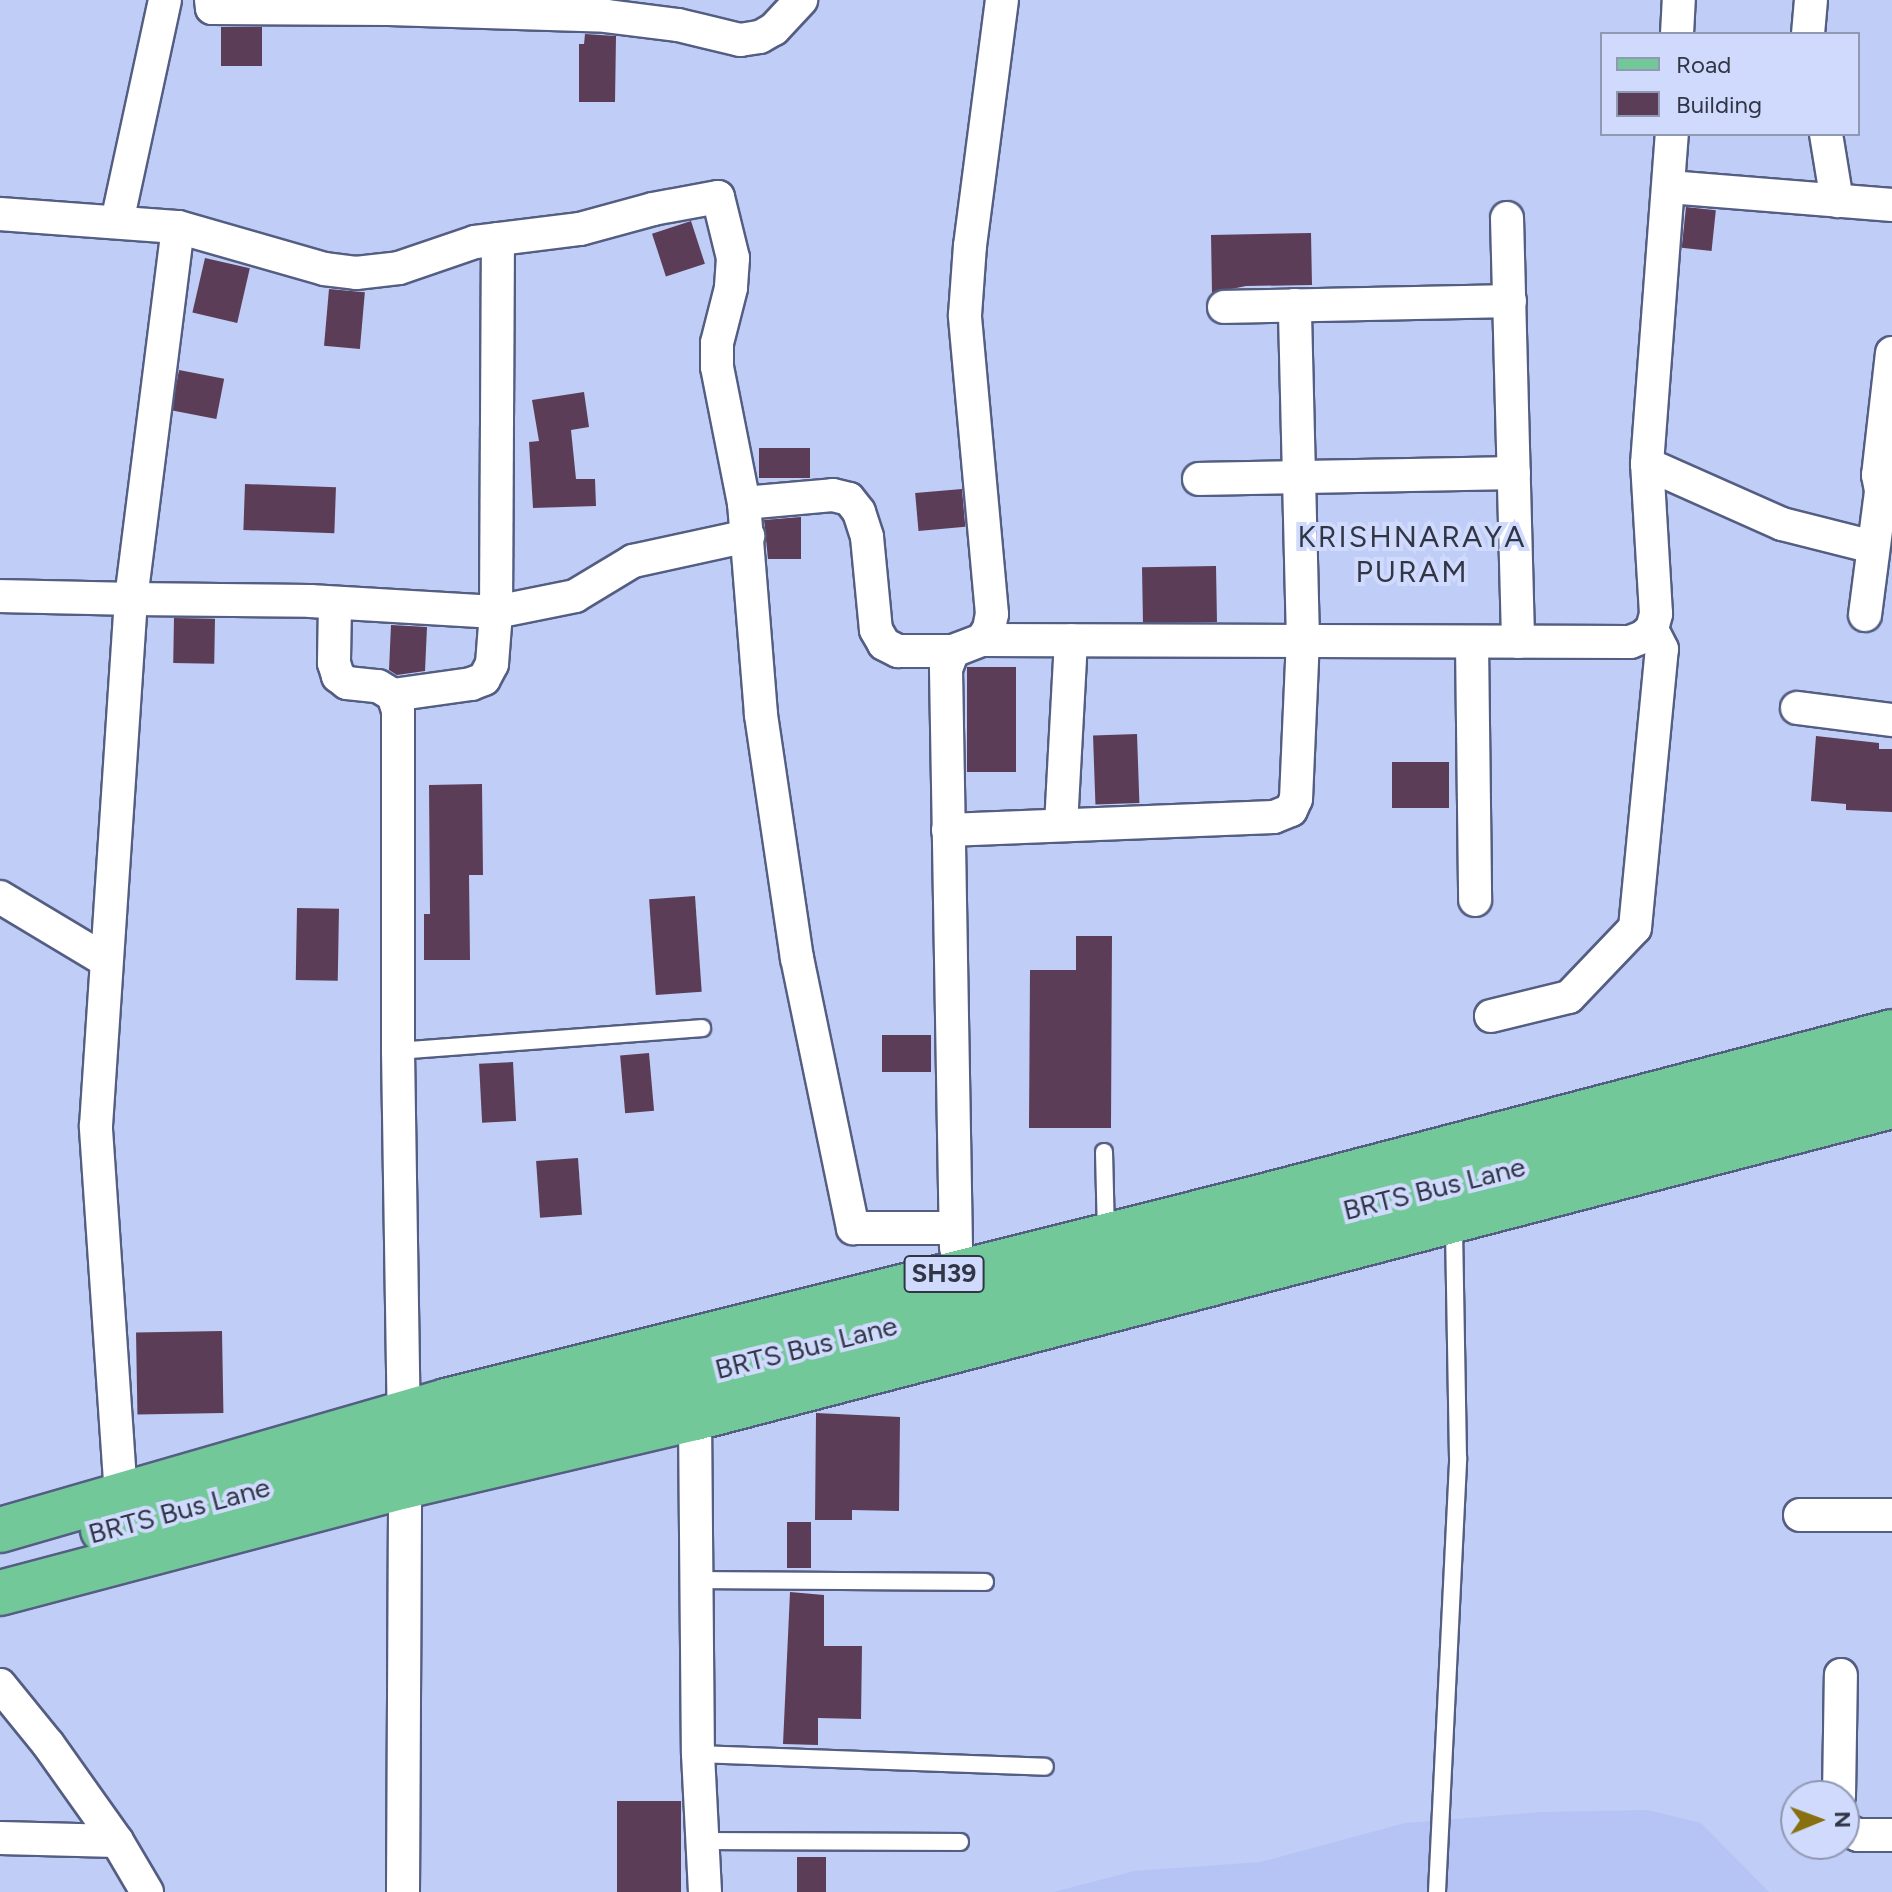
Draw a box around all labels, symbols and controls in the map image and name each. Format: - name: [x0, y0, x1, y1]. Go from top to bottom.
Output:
- legend: [1600, 32, 1860, 136]
- text: Road: [1676, 50, 1731, 79]
- text: Building: [1676, 90, 1762, 119]
- district label: KRISHNARAYA PURAM: [1298, 519, 1526, 590]
- street label: BRTS Bus Lane: [1339, 1149, 1529, 1227]
- road number: SH39: [902, 1252, 986, 1296]
- street label: BRTS Bus Lane: [711, 1308, 901, 1386]
- street label: BRTS Bus Lane: [85, 1470, 273, 1550]
- north arrow: [1780, 1780, 1860, 1860]
- text: N: [1829, 1811, 1856, 1828]

